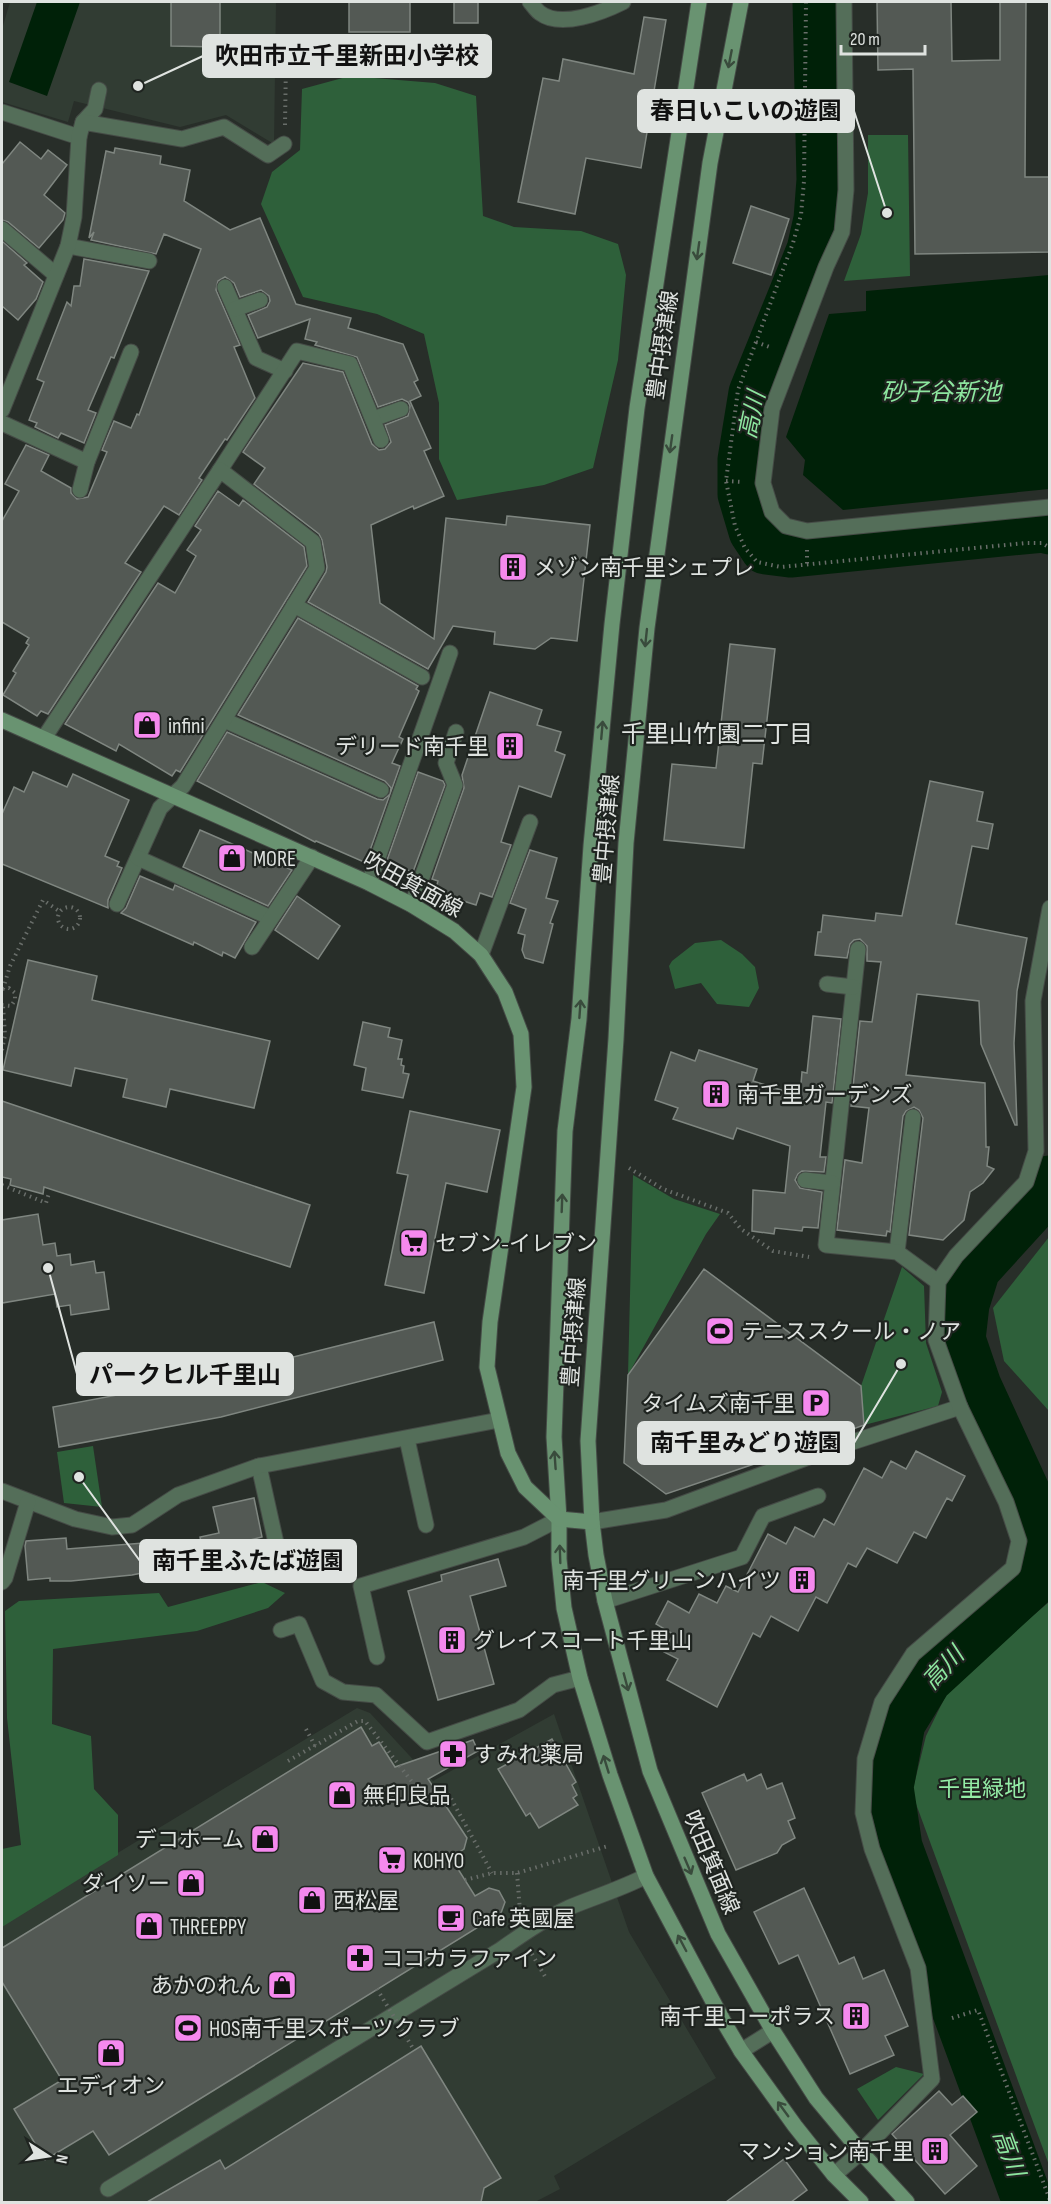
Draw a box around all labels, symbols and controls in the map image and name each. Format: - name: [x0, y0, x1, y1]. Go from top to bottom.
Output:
- scale bar: [841, 18, 925, 56]
- text: 20 m: [850, 29, 880, 50]
- callout: 吹田市立千里新田小学校: [203, 35, 491, 77]
- text: 吹田市立千里新田小学校: [215, 42, 479, 71]
- one-way arrow: [724, 49, 735, 68]
- callout: 春日いこいの遊園: [638, 90, 854, 132]
- text: 春日いこいの遊園: [650, 97, 842, 126]
- one-way arrow: [692, 241, 703, 261]
- street label: 豊中摂津線: [642, 289, 685, 402]
- water label: 砂子谷新池: [881, 378, 1003, 407]
- water label: 高川: [733, 386, 772, 442]
- one-way arrow: [665, 434, 676, 454]
- building icon: メゾン南千里シェプレ: [497, 551, 529, 583]
- place label: メゾン南千里シェプレ: [534, 555, 754, 582]
- one-way arrow: [640, 627, 651, 647]
- shop icon: infini: [131, 709, 163, 741]
- place label: infini: [168, 713, 205, 740]
- district label: 千里山竹園二丁目: [621, 720, 813, 749]
- one-way arrow: [597, 721, 608, 741]
- building icon: デリード南千里: [494, 730, 526, 762]
- place label: デリード南千里: [335, 734, 489, 761]
- street label: 豊中摂津線: [589, 773, 626, 885]
- shop icon: MORE: [216, 842, 248, 874]
- place label: MORE: [253, 846, 296, 873]
- street label: 吹田箕面線: [358, 847, 467, 924]
- one-way arrow: [575, 999, 586, 1019]
- building icon: 南千里ガーデンズ: [700, 1078, 732, 1110]
- place label: 南千里ガーデンズ: [737, 1082, 913, 1109]
- one-way arrow: [556, 1193, 568, 1213]
- supermarket icon: セブン-イレブン: [398, 1227, 430, 1259]
- place label: セブン-イレブン: [435, 1231, 597, 1258]
- street label: 豊中摂津線: [557, 1276, 592, 1388]
- sports icon: テニススクール・ノア: [704, 1315, 736, 1347]
- place label: テニススクール・ノア: [741, 1319, 961, 1346]
- callout: パークヒル千里山: [77, 1353, 293, 1395]
- text: パークヒル千里山: [89, 1361, 281, 1390]
- parking icon: タイムズ南千里: [800, 1387, 832, 1419]
- place label: タイムズ南千里: [641, 1391, 795, 1418]
- callout: 南千里みどり遊園: [638, 1422, 854, 1464]
- text: 南千里みどり遊園: [650, 1429, 842, 1458]
- one-way arrow: [550, 1451, 561, 1471]
- callout: 南千里ふたば遊園: [140, 1540, 356, 1582]
- one-way arrow: [554, 1544, 565, 1564]
- text: 南千里ふたば遊園: [152, 1547, 344, 1576]
- building icon: 南千里グリーンハイツ: [786, 1564, 818, 1596]
- place label: 南千里グリーンハイツ: [563, 1568, 781, 1595]
- building icon: グレイスコート千里山: [436, 1624, 468, 1656]
- place label: グレイスコート千里山: [473, 1628, 692, 1655]
- water label: 高川: [916, 1639, 972, 1696]
- one-way arrow: [621, 1672, 632, 1691]
- pharmacy icon: すみれ薬局: [437, 1738, 469, 1770]
- place label: すみれ薬局: [474, 1742, 584, 1769]
- one-way arrow: [600, 1755, 611, 1774]
- park label: 千里緑地: [938, 1776, 1026, 1803]
- shop icon: 無印良品: [326, 1779, 358, 1811]
- place label: 無印良品: [363, 1783, 451, 1810]
- street label: 吹田箕面線: [677, 1807, 745, 1918]
- shop icon: デコホーム: [249, 1823, 281, 1855]
- place label: デコホーム: [135, 1827, 244, 1854]
- supermarket icon: KOHYO: [376, 1844, 408, 1876]
- place label: KOHYO: [413, 1848, 464, 1875]
- one-way arrow: [683, 1856, 694, 1875]
- shop icon: ダイソー: [175, 1867, 207, 1899]
- place label: ダイソー: [82, 1871, 170, 1898]
- shop icon: 西松屋: [296, 1884, 328, 1916]
- place label: 西松屋: [333, 1888, 399, 1915]
- cafe icon: Cafe 英國屋: [435, 1902, 467, 1934]
- place label: Cafe 英國屋: [472, 1906, 575, 1933]
- shop icon: THREEPPY: [133, 1910, 165, 1942]
- place label: THREEPPY: [170, 1914, 246, 1941]
- one-way arrow: [676, 1935, 688, 1952]
- pharmacy icon: ココカラファイン: [344, 1942, 376, 1974]
- place label: ココカラファイン: [381, 1946, 557, 1973]
- shop icon: あかのれん: [266, 1969, 298, 2001]
- place label: あかのれん: [151, 1973, 261, 2000]
- building icon: 南千里コーポラス: [840, 2000, 872, 2032]
- place label: 南千里コーポラス: [659, 2004, 835, 2031]
- sports icon: HOS南千里スポーツクラブ: [172, 2012, 204, 2044]
- place label: HOS南千里スポーツクラブ: [209, 2016, 460, 2043]
- shop icon: エディオン: [95, 2037, 127, 2069]
- place label: エディオン: [57, 2073, 165, 2100]
- one-way arrow: [777, 2102, 789, 2118]
- north arrow: [18, 2126, 78, 2186]
- water label: 高川: [987, 2126, 1031, 2184]
- building icon: マンション南千里: [919, 2135, 951, 2167]
- place label: マンション南千里: [738, 2139, 914, 2166]
- text: N: [51, 2153, 71, 2165]

